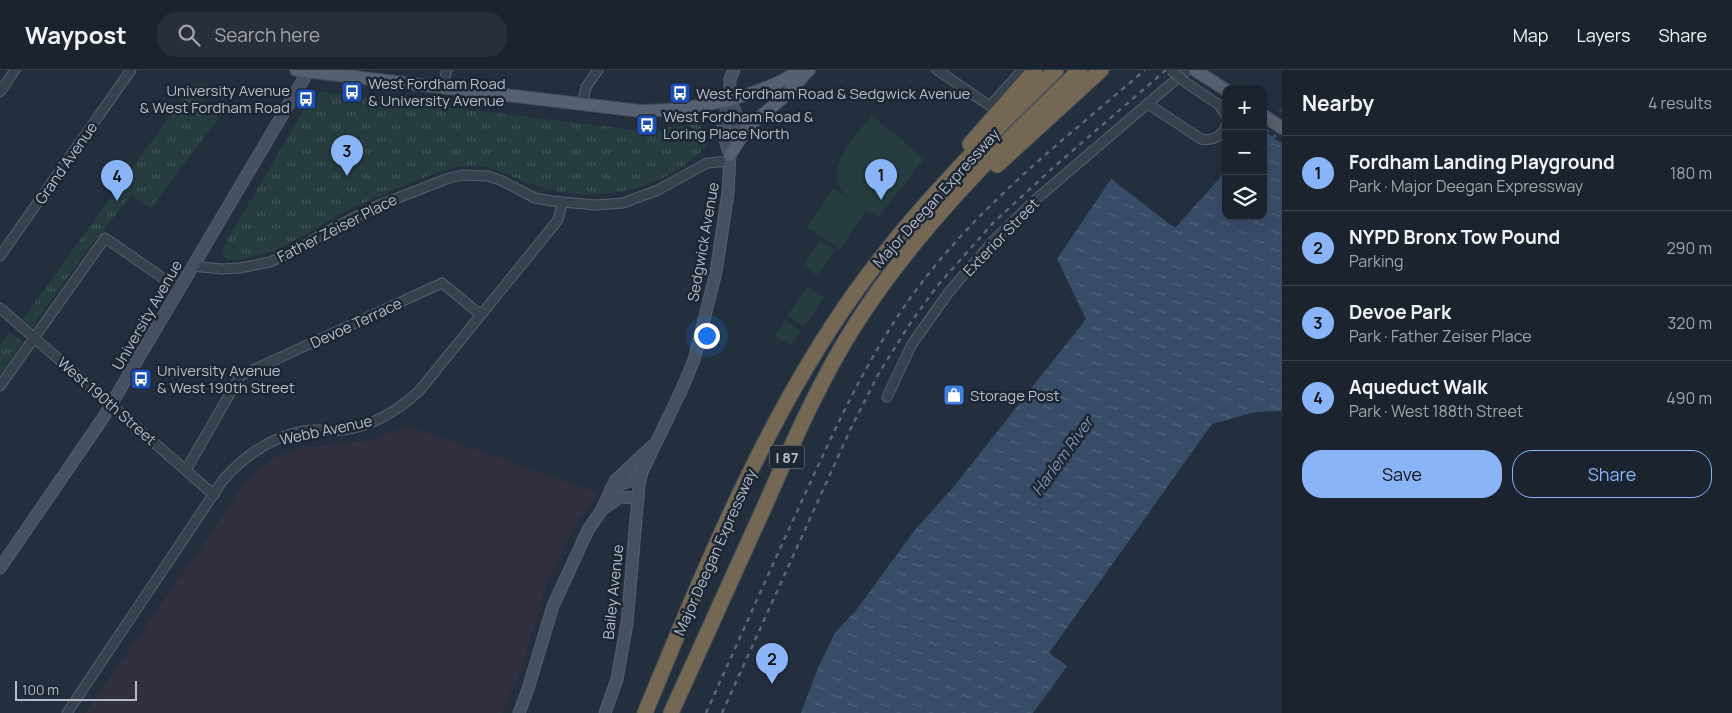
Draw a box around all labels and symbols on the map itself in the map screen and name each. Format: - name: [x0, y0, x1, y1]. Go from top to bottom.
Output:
- place label: West Fordham Road & University Avenue: [368, 73, 506, 111]
- place label: University Avenue & West Fordham Road: [140, 80, 290, 118]
- bus stop icon: West Fordham Road & University Avenue: [340, 80, 364, 104]
- bus stop icon: West Fordham Road & Sedgwick Avenue: [668, 81, 692, 105]
- place label: West Fordham Road & Sedgwick Avenue: [696, 83, 971, 104]
- bus stop icon: University Avenue & West Fordham Road: [294, 87, 318, 111]
- place label: West Fordham Road & Loring Place North: [663, 106, 814, 144]
- bus stop icon: West Fordham Road & Loring Place North: [635, 113, 659, 137]
- street label: Grand Avenue: [30, 117, 102, 208]
- street label: Major Deegan Expressway: [868, 124, 1004, 272]
- pin: 3: [331, 135, 363, 176]
- pin: 1: [865, 159, 897, 200]
- pin: 4: [101, 160, 133, 201]
- street label: Sedgwick Avenue: [682, 180, 724, 303]
- street label: Father Zeiser Place: [273, 189, 401, 267]
- street label: Exterior Street: [958, 193, 1044, 281]
- street label: University Avenue: [107, 256, 187, 374]
- street label: Devoe Terrace: [307, 293, 405, 353]
- your location: [694, 323, 720, 349]
- street label: West 190th Street: [53, 352, 161, 450]
- place label: University Avenue & West 190th Street: [157, 360, 295, 398]
- bus stop icon: University Avenue & West 190th Street: [129, 367, 153, 391]
- shop icon: Storage Post: [942, 383, 966, 407]
- place label: Storage Post: [970, 385, 1060, 406]
- street label: Webb Avenue: [278, 410, 374, 450]
- water label: Harlem River: [1026, 411, 1099, 500]
- road number: I 87: [770, 446, 804, 468]
- street label: Major Deegan Expressway: [669, 465, 761, 639]
- street label: Bailey Avenue: [598, 543, 628, 641]
- pin: 2: [756, 643, 788, 684]
- scale bar: [15, 678, 138, 701]

